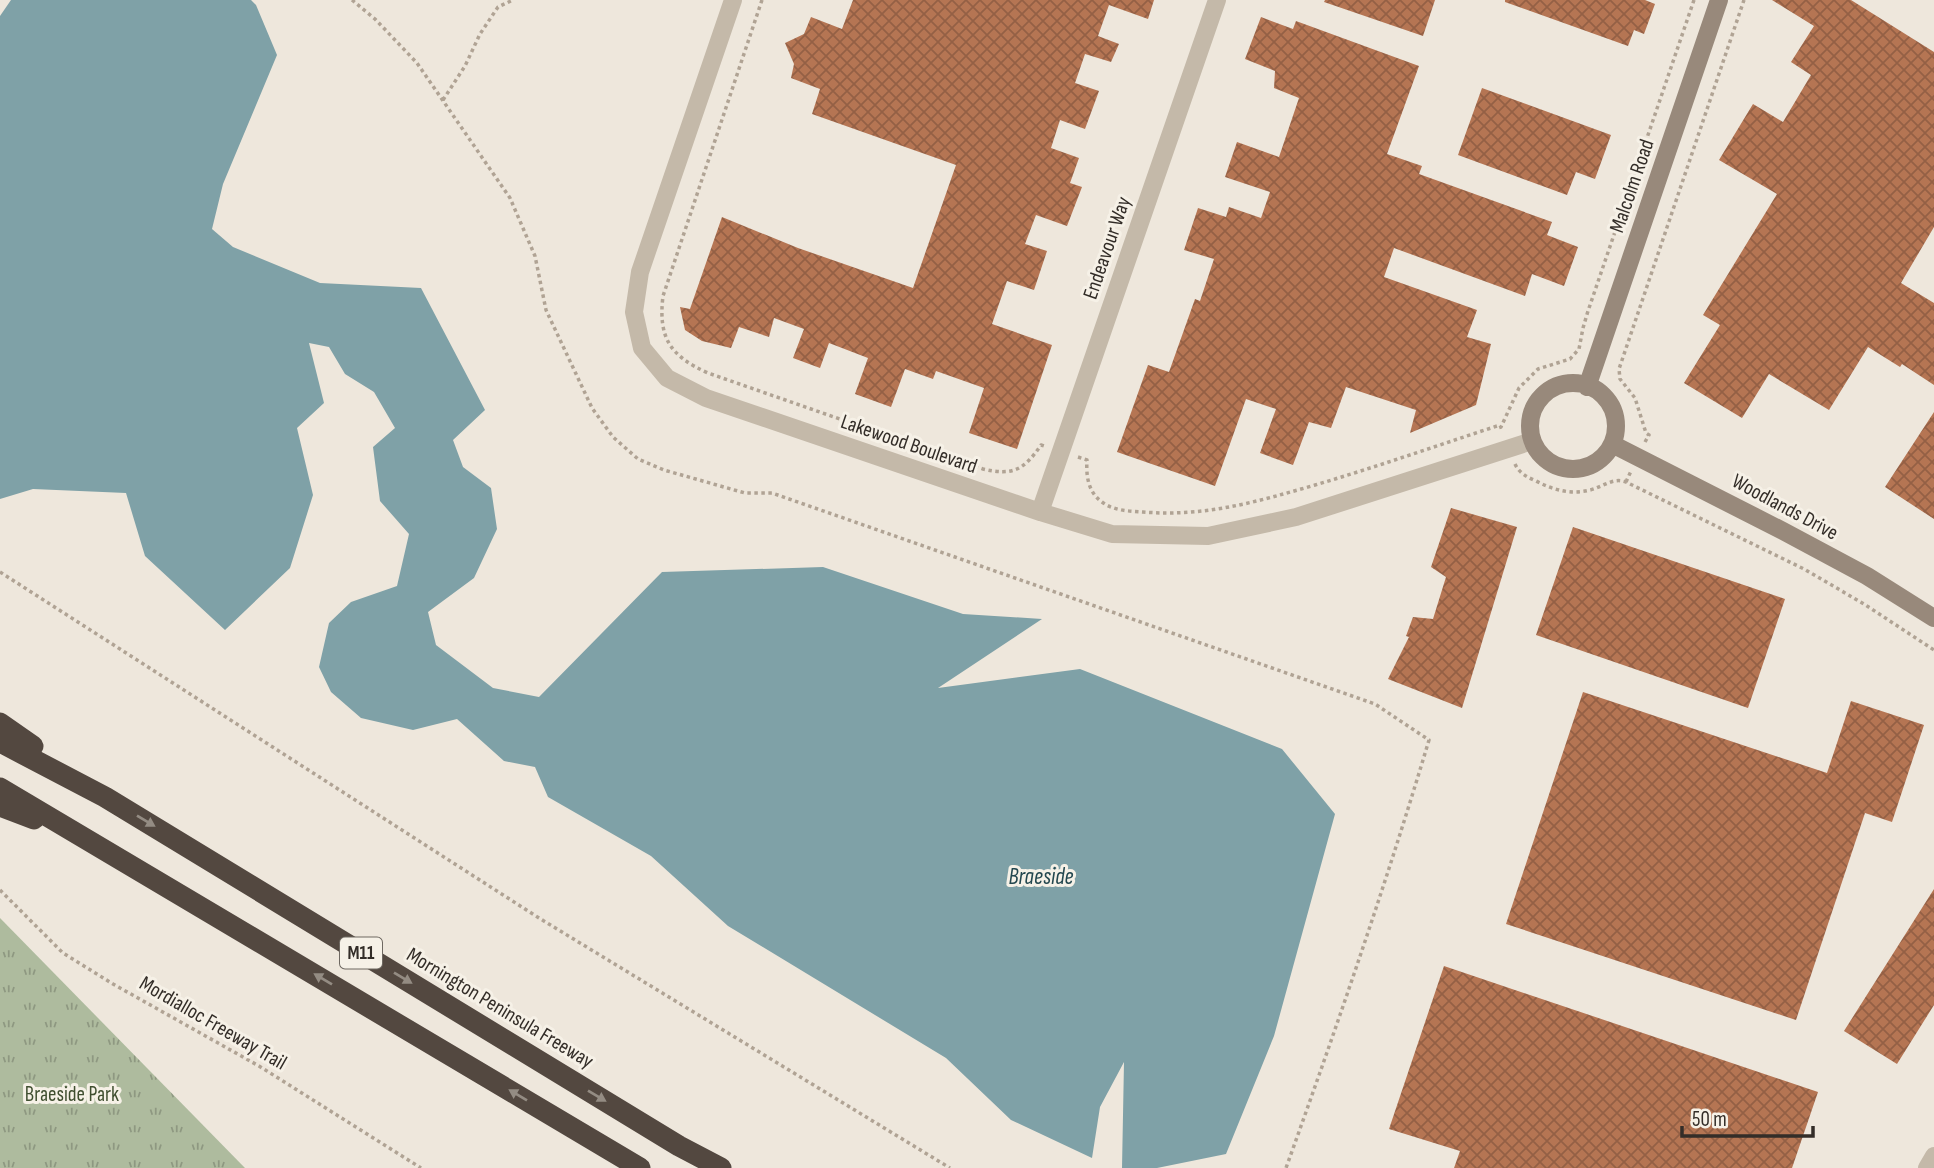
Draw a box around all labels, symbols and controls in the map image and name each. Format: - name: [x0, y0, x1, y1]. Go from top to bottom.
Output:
- street label: Malcolm Road: [1604, 136, 1660, 236]
- street label: Endeavour Way: [1078, 193, 1136, 303]
- street label: Lakewood Boulevard: [838, 409, 980, 479]
- street label: Woodlands Drive: [1728, 469, 1842, 545]
- one-way arrow: [136, 815, 155, 828]
- water label: Braeside: [1008, 863, 1074, 891]
- road number: M11: [340, 937, 382, 968]
- street label: Mornington Peninsula Freeway: [402, 942, 598, 1074]
- street label: Mordialloc Freeway Trail: [135, 971, 291, 1075]
- one-way arrow: [393, 972, 412, 984]
- one-way arrow: [313, 973, 332, 985]
- park label: Braeside Park: [25, 1082, 119, 1107]
- one-way arrow: [509, 1089, 528, 1102]
- one-way arrow: [588, 1090, 607, 1103]
- scale bar: [1682, 1094, 1813, 1138]
- text: 50 m: [1692, 1107, 1727, 1132]

